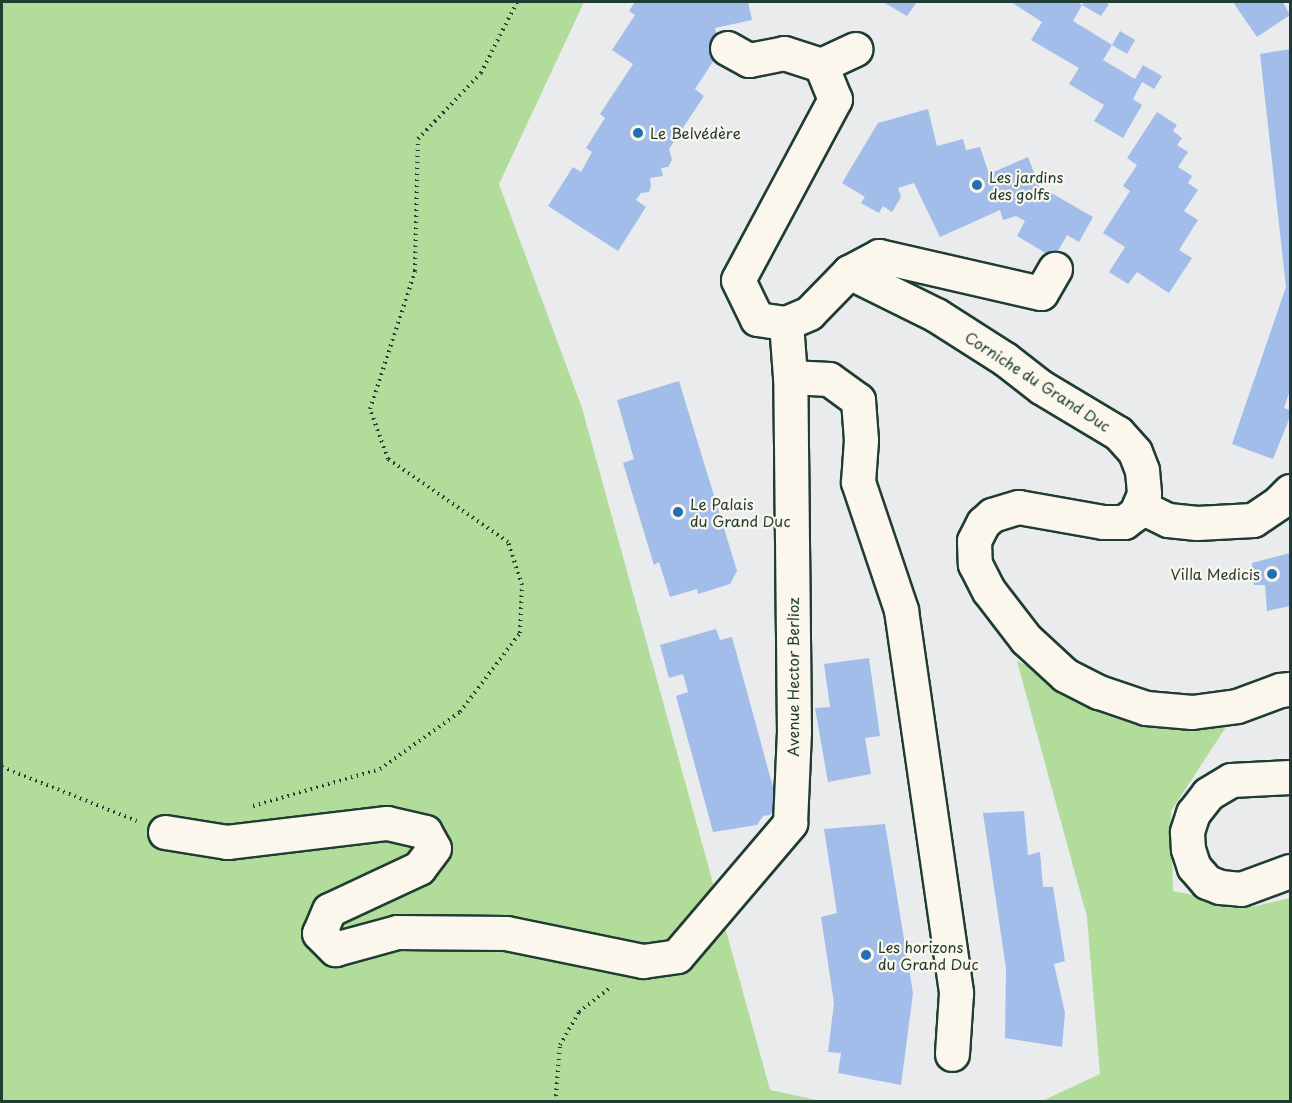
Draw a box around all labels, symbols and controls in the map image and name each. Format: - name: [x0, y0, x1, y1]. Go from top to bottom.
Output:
- place label: Le Belvédère: [650, 124, 740, 142]
- marker: Le Belvédère: [631, 126, 645, 140]
- place label: Les jardins des golfs: [989, 167, 1066, 202]
- marker: Les jardins des golfs: [970, 178, 984, 192]
- street label: Corniche du Grand Duc: [962, 327, 1114, 435]
- place label: Le Palais du Grand Duc: [690, 494, 791, 529]
- marker: Le Palais du Grand Duc: [671, 505, 685, 519]
- place label: Villa Medicis: [1170, 565, 1260, 583]
- marker: Villa Medicis: [1265, 567, 1279, 581]
- street label: Avenue Hector Berlioz: [784, 597, 802, 757]
- place label: Les horizons du Grand Duc: [878, 937, 979, 972]
- marker: Les horizons du Grand Duc: [859, 948, 873, 962]

